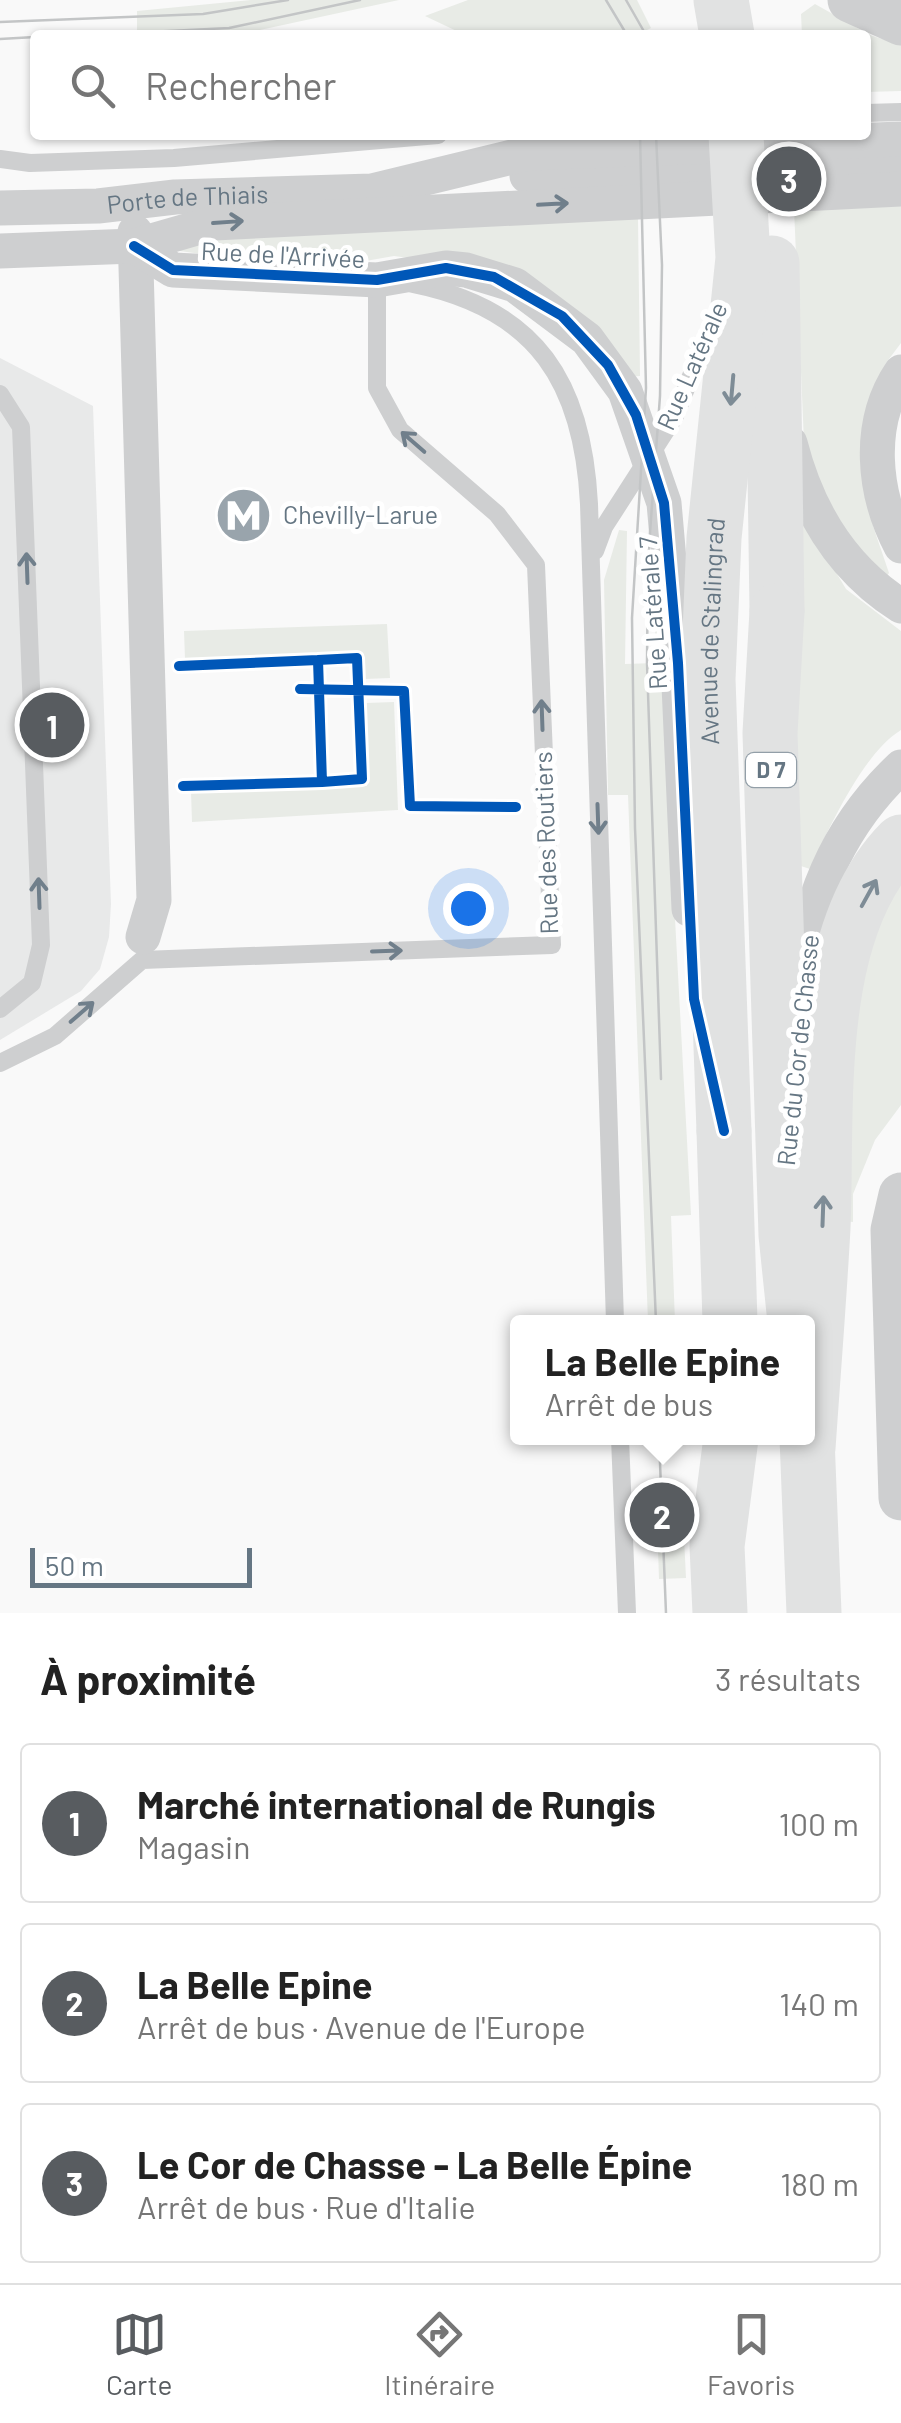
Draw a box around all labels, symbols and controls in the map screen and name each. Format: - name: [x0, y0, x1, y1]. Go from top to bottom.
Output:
- search box: [30, 30, 871, 140]
- icon: search: [65, 58, 120, 113]
- text: Rechercher: [145, 62, 336, 108]
- pin: 3: [756, 142, 822, 216]
- street label: Porte de Thiais: [105, 178, 269, 219]
- one-way arrow: [536, 194, 568, 213]
- one-way arrow: [211, 212, 244, 231]
- street label: Rue de l'Arrivée: [200, 235, 366, 273]
- street label: Rue Latérale: [650, 297, 733, 434]
- one-way arrow: [722, 373, 741, 405]
- one-way arrow: [401, 430, 426, 453]
- metro station icon: Chevilly-Larue: [214, 485, 274, 545]
- place label: Chevilly-Larue: [283, 499, 438, 529]
- street label: Avenue de Stalingrad: [692, 516, 730, 746]
- street label: Rue Latérale 7: [632, 535, 672, 691]
- one-way arrow: [17, 553, 36, 585]
- pin: 1: [20, 688, 84, 762]
- one-way arrow: [533, 699, 552, 731]
- street label: Rue des Routiers: [527, 751, 563, 935]
- road number: D 7: [746, 753, 796, 787]
- one-way arrow: [589, 802, 608, 834]
- one-way arrow: [30, 878, 49, 910]
- one-way arrow: [859, 878, 879, 908]
- your location: [443, 883, 494, 934]
- street label: Rue du Cor de Chasse: [770, 933, 824, 1167]
- one-way arrow: [371, 941, 403, 960]
- one-way arrow: [69, 1000, 94, 1023]
- one-way arrow: [814, 1195, 833, 1227]
- popup: [510, 1315, 815, 1445]
- text: La Belle Epine: [545, 1338, 780, 1384]
- text: Arrêt de bus: [545, 1384, 713, 1422]
- pin: 2: [630, 1478, 694, 1552]
- scale bar: [30, 1543, 252, 1588]
- text: 50 m: [45, 1548, 104, 1582]
- text: À proximité: [40, 1653, 256, 1703]
- text: 3 résultats: [715, 1659, 861, 1697]
- text: Marché international de Rungis: [137, 1781, 656, 1827]
- text: 1: [69, 1804, 80, 1842]
- text: 100 m: [779, 1804, 859, 1842]
- text: Magasin: [137, 1827, 251, 1865]
- text: La Belle Epine: [137, 1961, 373, 2007]
- text: 2: [66, 1984, 83, 2022]
- text: 140 m: [779, 1984, 859, 2022]
- text: Arrêt de bus · Avenue de l'Europe: [137, 2007, 585, 2045]
- text: Le Cor de Chasse - La Belle Épine: [137, 2141, 692, 2187]
- text: 3: [66, 2164, 83, 2202]
- text: 180 m: [780, 2164, 859, 2202]
- text: Arrêt de bus · Rue d'Italie: [137, 2187, 476, 2225]
- tab: Carte: [106, 2307, 172, 2401]
- tab: Itinéraire: [384, 2307, 495, 2401]
- tab: Favoris: [707, 2307, 795, 2401]

